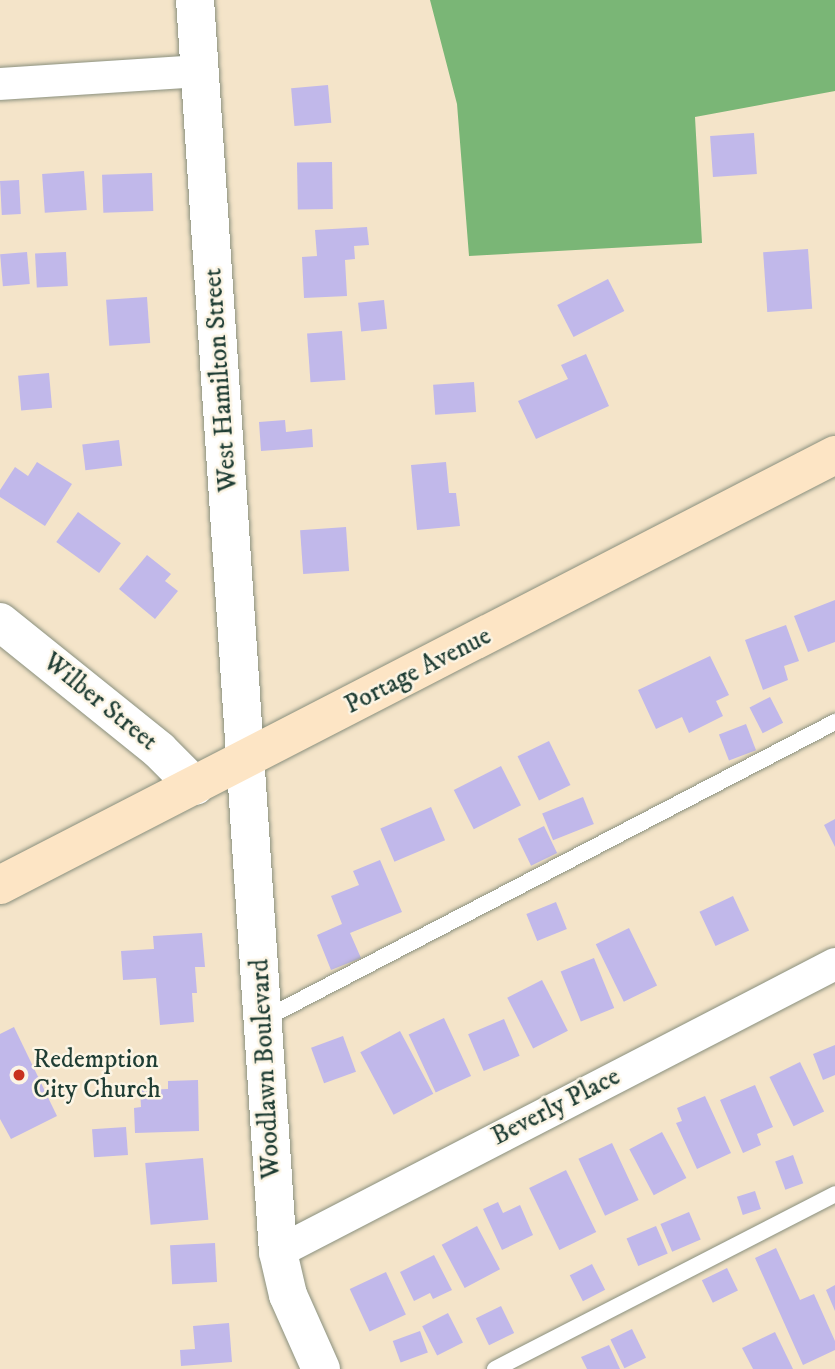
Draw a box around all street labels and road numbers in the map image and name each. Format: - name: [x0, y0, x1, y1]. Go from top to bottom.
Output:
- street label: West Hamilton Street: [198, 267, 244, 493]
- street label: Portage Avenue: [340, 621, 496, 721]
- street label: Wilber Street: [37, 646, 163, 758]
- street label: Woodlawn Boulevard: [245, 958, 287, 1180]
- street label: Beverly Place: [487, 1061, 625, 1153]

